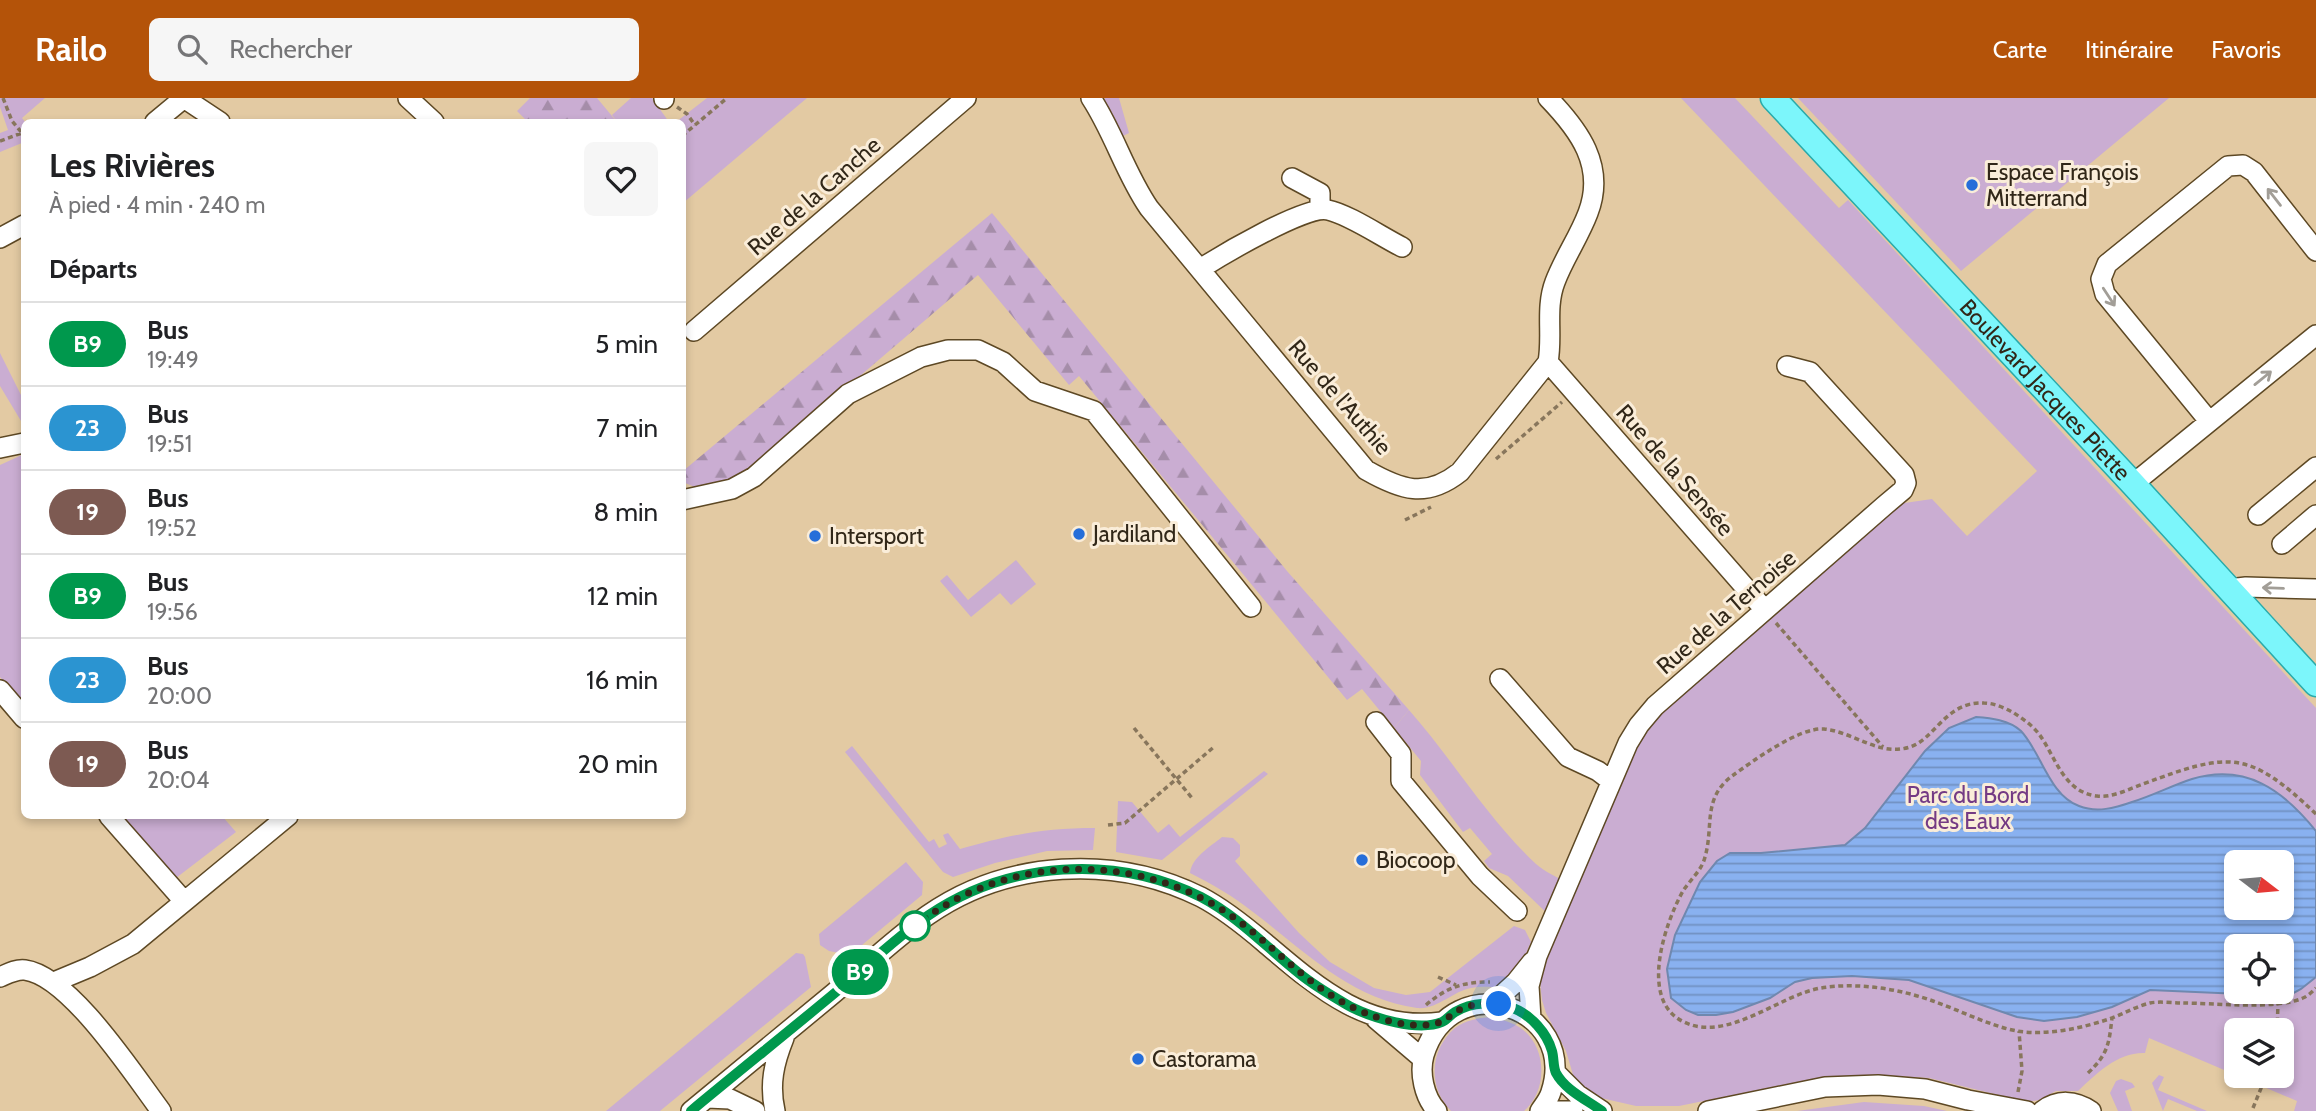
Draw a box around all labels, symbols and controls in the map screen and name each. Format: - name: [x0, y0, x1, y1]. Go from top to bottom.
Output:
- search box: [149, 18, 639, 81]
- text: Railo: [35, 29, 107, 69]
- icon: search: [173, 30, 211, 68]
- text: Rechercher: [229, 33, 352, 65]
- text: Carte: [1993, 35, 2047, 64]
- text: Itinéraire: [2085, 35, 2173, 64]
- text: Favoris: [2211, 35, 2281, 64]
- street label: Rue de la Canche: [742, 131, 886, 261]
- button: heart: [584, 142, 658, 216]
- text: Les Rivières: [49, 145, 215, 185]
- place label: Espace François Mitterrand: [1986, 158, 2139, 212]
- marker: Espace François Mitterrand: [1964, 177, 1980, 193]
- one-way arrow: [2266, 189, 2281, 207]
- text: À pied · 4 min · 240 m: [49, 191, 265, 219]
- text: Départs: [49, 253, 137, 285]
- one-way arrow: [2102, 287, 2117, 306]
- street label: Boulevard Jacques Piette: [1954, 293, 2137, 486]
- text: Bus: [147, 314, 188, 346]
- text: 5 min: [595, 328, 658, 360]
- text: B9: [73, 329, 102, 358]
- street label: Rue de l'Authie: [1282, 334, 1398, 460]
- text: 19:49: [147, 346, 199, 374]
- one-way arrow: [2253, 370, 2271, 386]
- text: Bus: [147, 398, 188, 430]
- street label: Rue de la Sensée: [1610, 399, 1740, 542]
- text: 7 min: [596, 412, 658, 444]
- text: 23: [75, 413, 100, 442]
- text: 19:51: [147, 430, 192, 458]
- text: Bus: [147, 482, 188, 514]
- text: 8 min: [594, 496, 658, 528]
- text: 19: [76, 497, 99, 526]
- text: 19:52: [147, 514, 197, 542]
- place label: Jardiland: [1092, 520, 1176, 548]
- place label: Intersport: [829, 522, 924, 550]
- marker: Jardiland: [1071, 526, 1087, 542]
- marker: Intersport: [807, 528, 823, 544]
- street label: Rue de la Ternoise: [1651, 544, 1801, 680]
- text: Bus: [147, 566, 188, 598]
- text: 12 min: [587, 580, 658, 612]
- text: B9: [73, 581, 102, 610]
- one-way arrow: [2261, 581, 2284, 595]
- text: 19:56: [147, 598, 198, 626]
- text: Bus: [147, 650, 188, 682]
- text: 16 min: [586, 664, 658, 696]
- text: 23: [75, 665, 100, 694]
- text: 20:00: [147, 682, 212, 710]
- text: Bus: [147, 734, 188, 766]
- text: 20 min: [578, 748, 658, 780]
- text: 19: [76, 749, 99, 778]
- text: 20:04: [147, 766, 209, 794]
- park label: Parc du Bord des Eaux: [1907, 781, 2029, 835]
- place label: Biocoop: [1376, 846, 1456, 874]
- north arrow: [2224, 850, 2294, 920]
- map controls: [2224, 850, 2294, 1088]
- marker: Biocoop: [1354, 852, 1370, 868]
- unlabelled marker: [900, 911, 930, 941]
- button: locate: [2224, 934, 2294, 1004]
- line badge: B9: [828, 949, 892, 995]
- text: B9: [846, 957, 874, 986]
- your location: [1481, 986, 1516, 1021]
- button: layers: [2224, 1018, 2294, 1088]
- place label: Castorama: [1152, 1045, 1256, 1073]
- marker: Castorama: [1130, 1051, 1146, 1067]

